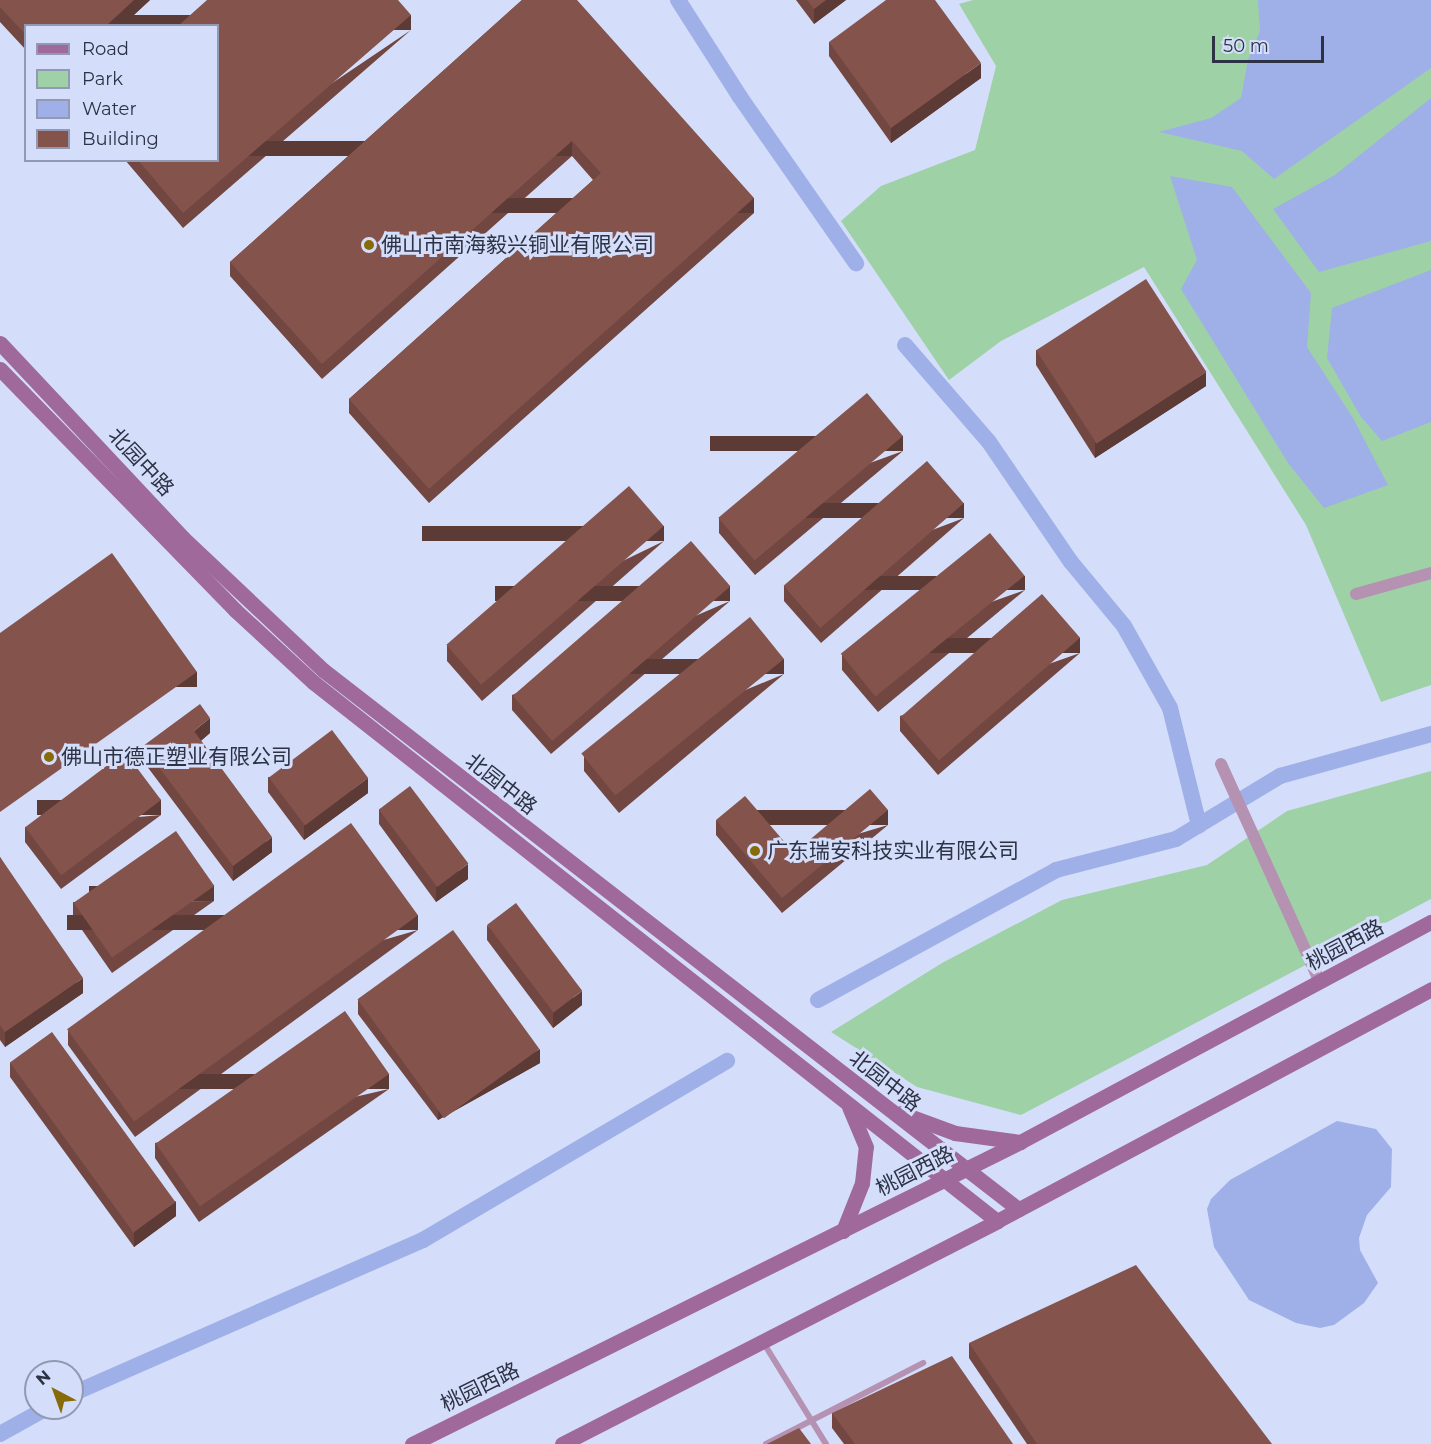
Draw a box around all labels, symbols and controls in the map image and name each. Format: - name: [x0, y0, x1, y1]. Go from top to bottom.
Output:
- legend: [24, 24, 219, 162]
- scale bar: [1215, 24, 1328, 62]
- text: 50 m: [1223, 35, 1269, 57]
- text: Road: [82, 38, 129, 60]
- text: Park: [82, 68, 123, 90]
- text: Water: [82, 98, 137, 120]
- text: Building: [82, 128, 159, 150]
- place label: 佛山市南海毅兴铜业有限公司: [381, 232, 654, 258]
- marker: 佛山市南海毅兴铜业有限公司: [362, 238, 376, 252]
- street label: 北园中路: [103, 423, 179, 501]
- place label: 佛山市德正塑业有限公司: [61, 744, 292, 770]
- street label: 北园中路: [460, 748, 542, 820]
- marker: 佛山市德正塑业有限公司: [42, 750, 56, 764]
- place label: 广东瑞安科技实业有限公司: [767, 838, 1019, 864]
- marker: 广东瑞安科技实业有限公司: [748, 844, 762, 858]
- street label: 桃园西路: [1302, 914, 1388, 976]
- street label: 北园中路: [844, 1045, 926, 1117]
- street label: 桃园西路: [872, 1141, 958, 1201]
- street label: 桃园西路: [437, 1357, 523, 1417]
- north arrow: [24, 1360, 84, 1420]
- text: N: [32, 1366, 54, 1389]

